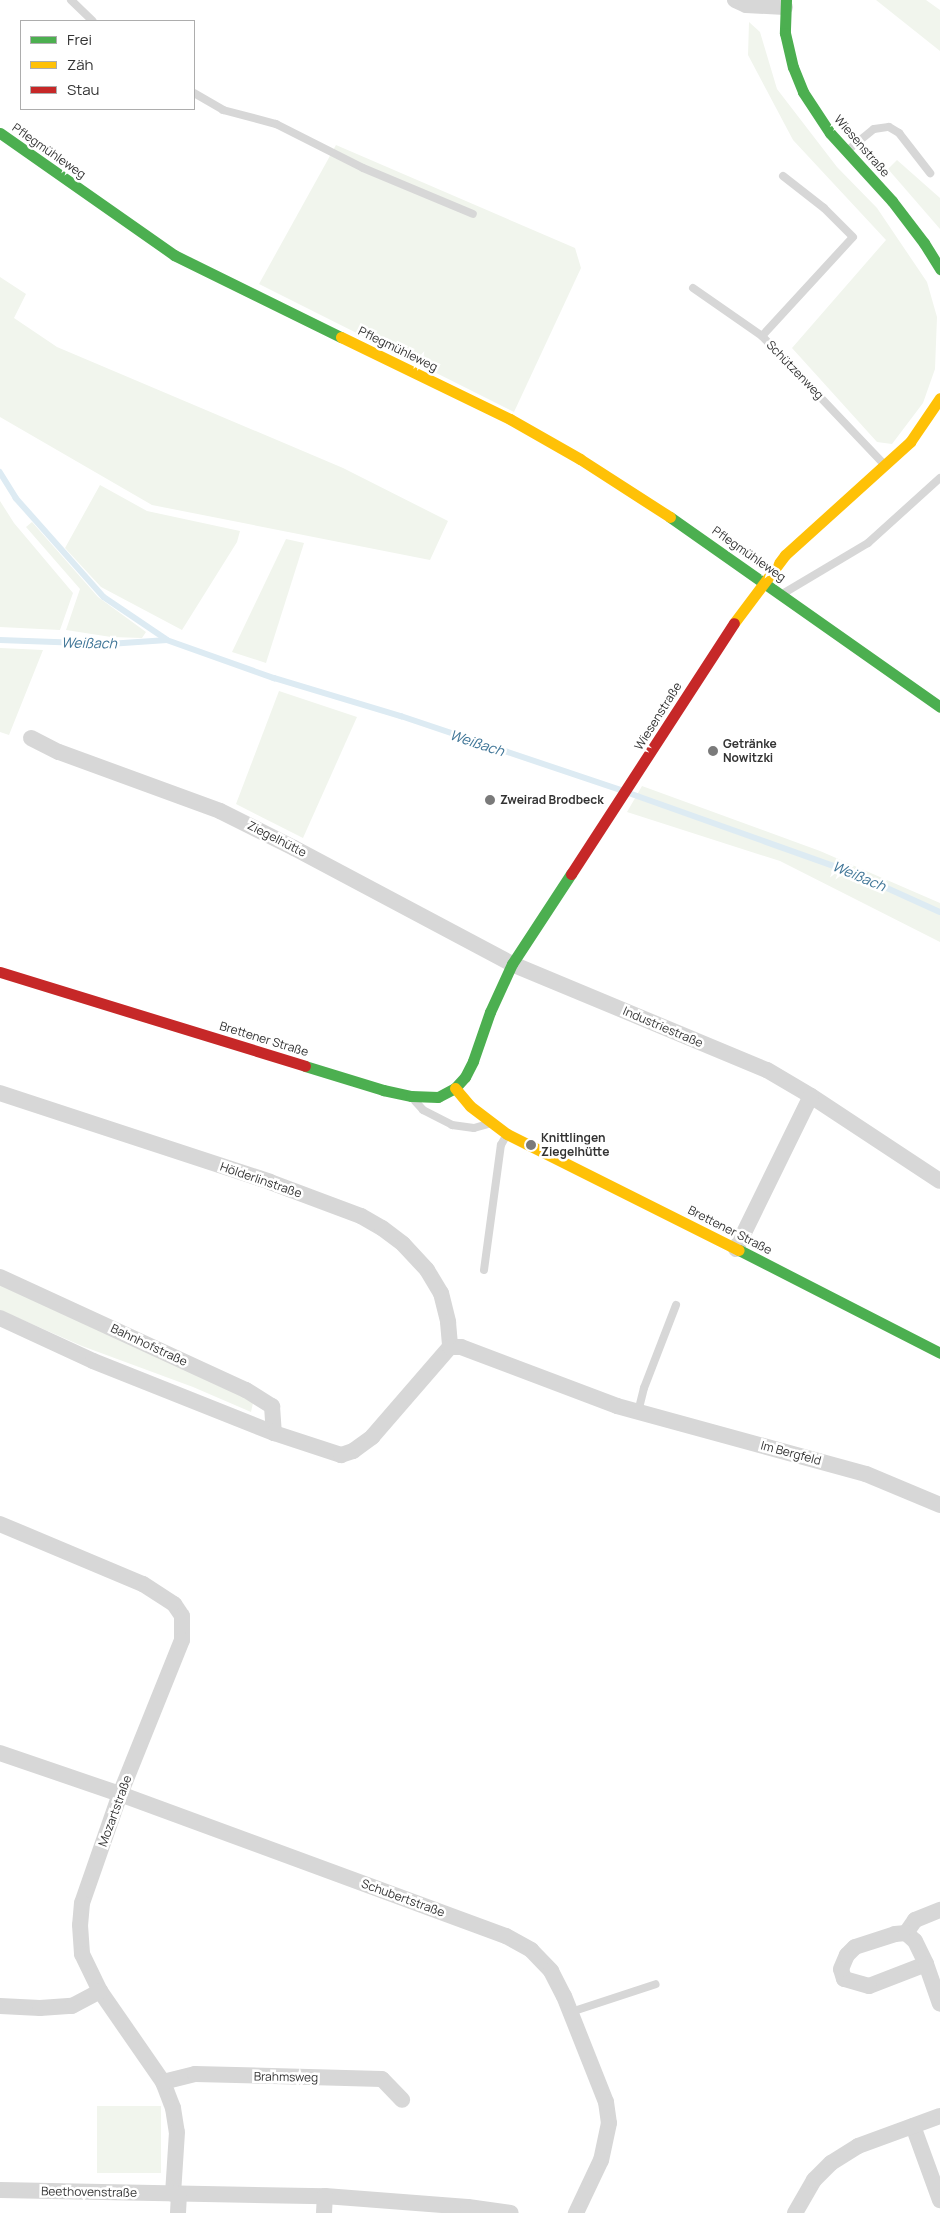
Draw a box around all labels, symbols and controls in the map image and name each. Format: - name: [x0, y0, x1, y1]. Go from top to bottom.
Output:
- legend: [20, 20, 195, 110]
- text: Frei: [67, 29, 92, 50]
- text: Zäh: [67, 54, 93, 75]
- text: Stau: [67, 79, 100, 100]
- street label: Wiesenstraße: [831, 112, 893, 180]
- street label: Pflegmühleweg: [9, 120, 89, 182]
- street label: Pflegmühleweg: [356, 324, 440, 374]
- street label: Schützenweg: [763, 338, 827, 402]
- street label: Pflegmühleweg: [709, 523, 789, 585]
- water label: Weißach: [61, 634, 117, 652]
- street label: Wiesenstraße: [631, 679, 685, 753]
- water label: Weißach: [448, 726, 506, 760]
- place label: Getränke Nowitzki: [723, 737, 777, 765]
- marker: Getränke Nowitzki: [707, 745, 719, 757]
- place label: Zweirad Brodbeck: [500, 793, 604, 807]
- marker: Zweirad Brodbeck: [484, 794, 496, 806]
- street label: Ziegelhütte: [245, 818, 309, 860]
- water label: Weißach: [830, 857, 888, 895]
- street label: Industriestraße: [621, 1004, 705, 1050]
- street label: Brettener Straße: [218, 1019, 310, 1059]
- place label: Knittlingen Ziegelhütte: [541, 1131, 609, 1159]
- marker: Knittlingen Ziegelhütte: [525, 1139, 537, 1151]
- street label: Hölderlinstraße: [218, 1159, 304, 1201]
- street label: Brettener Straße: [686, 1203, 774, 1257]
- street label: Bahnhofstraße: [108, 1321, 190, 1369]
- street label: Im Bergfeld: [759, 1438, 823, 1468]
- street label: Mozartstraße: [95, 1773, 135, 1849]
- street label: Schubertstraße: [359, 1876, 447, 1920]
- street label: Brahmsweg: [254, 2069, 318, 2085]
- street label: Beethovenstraße: [41, 2184, 137, 2200]

